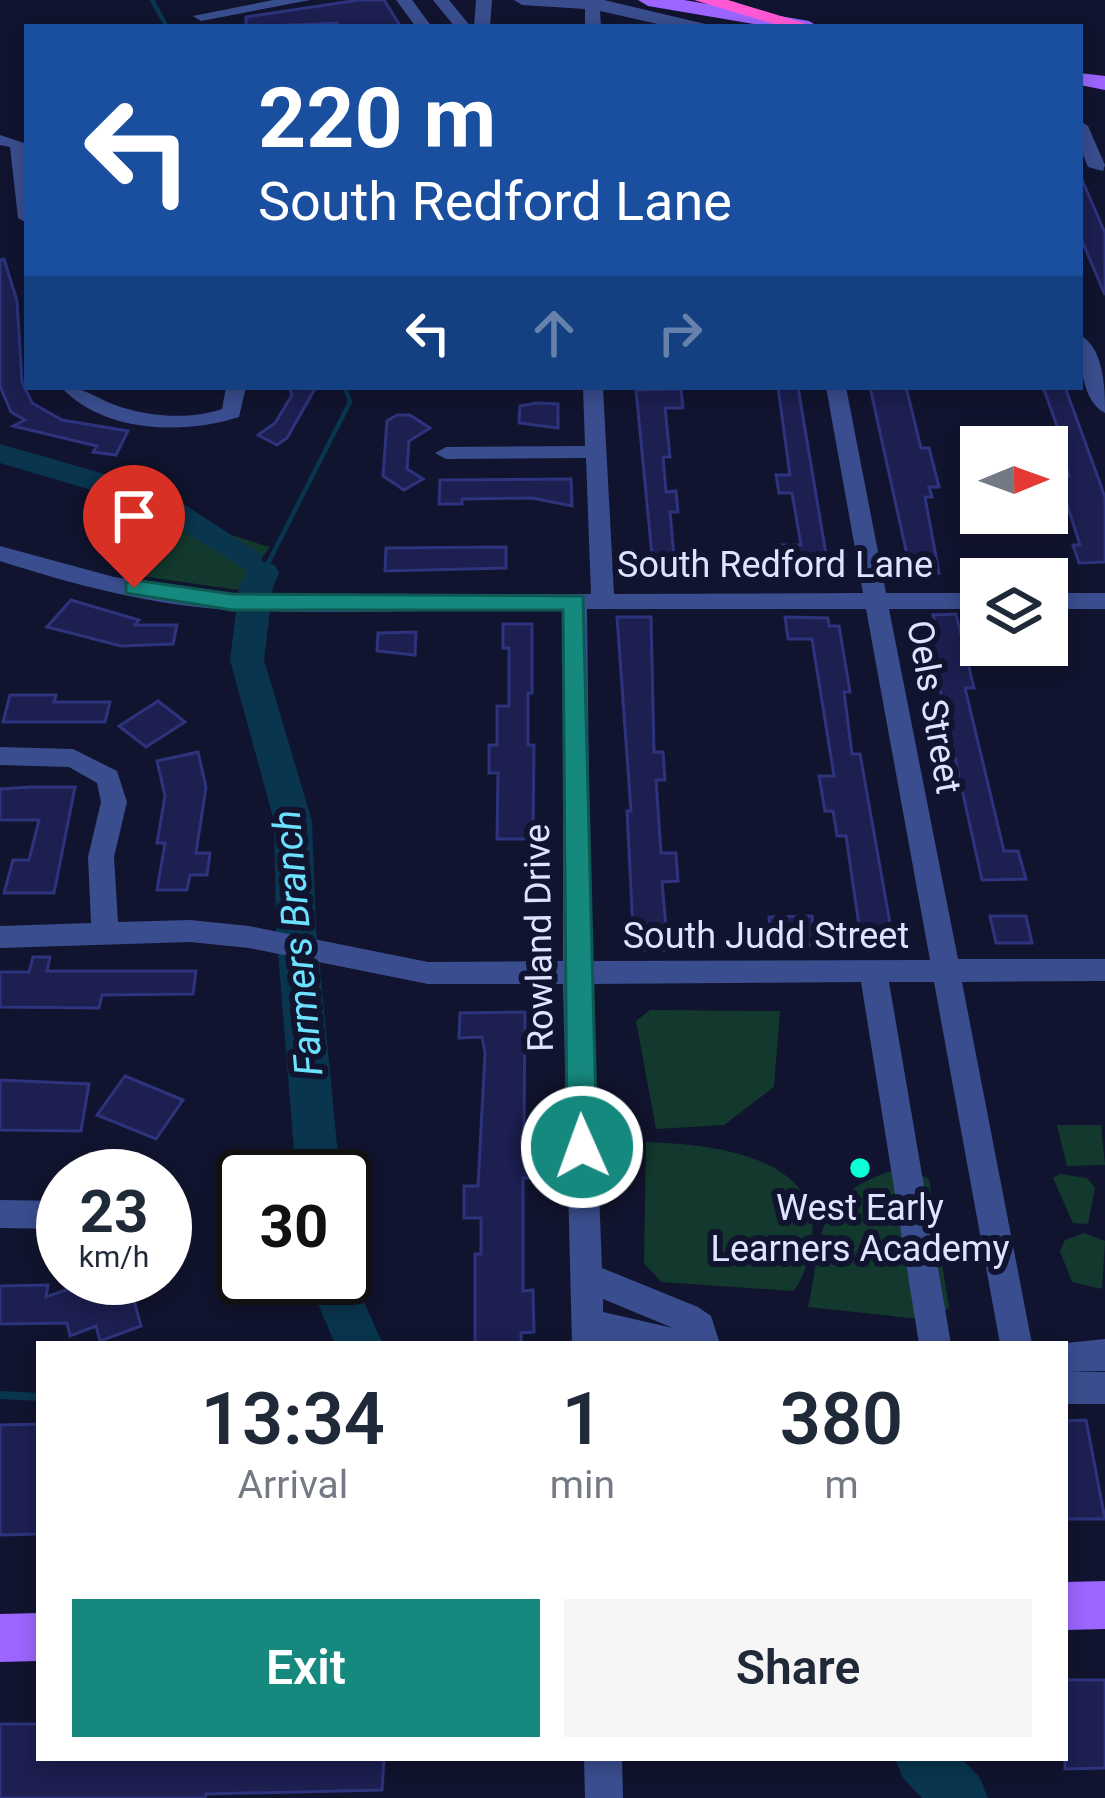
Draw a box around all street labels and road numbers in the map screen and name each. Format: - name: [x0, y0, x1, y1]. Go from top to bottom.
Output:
- street label: South Redford Lane: [617, 544, 933, 586]
- street label: Oels Street: [898, 617, 970, 797]
- street label: Rowland Drive: [516, 824, 562, 1052]
- street label: South Judd Street: [623, 915, 909, 957]

